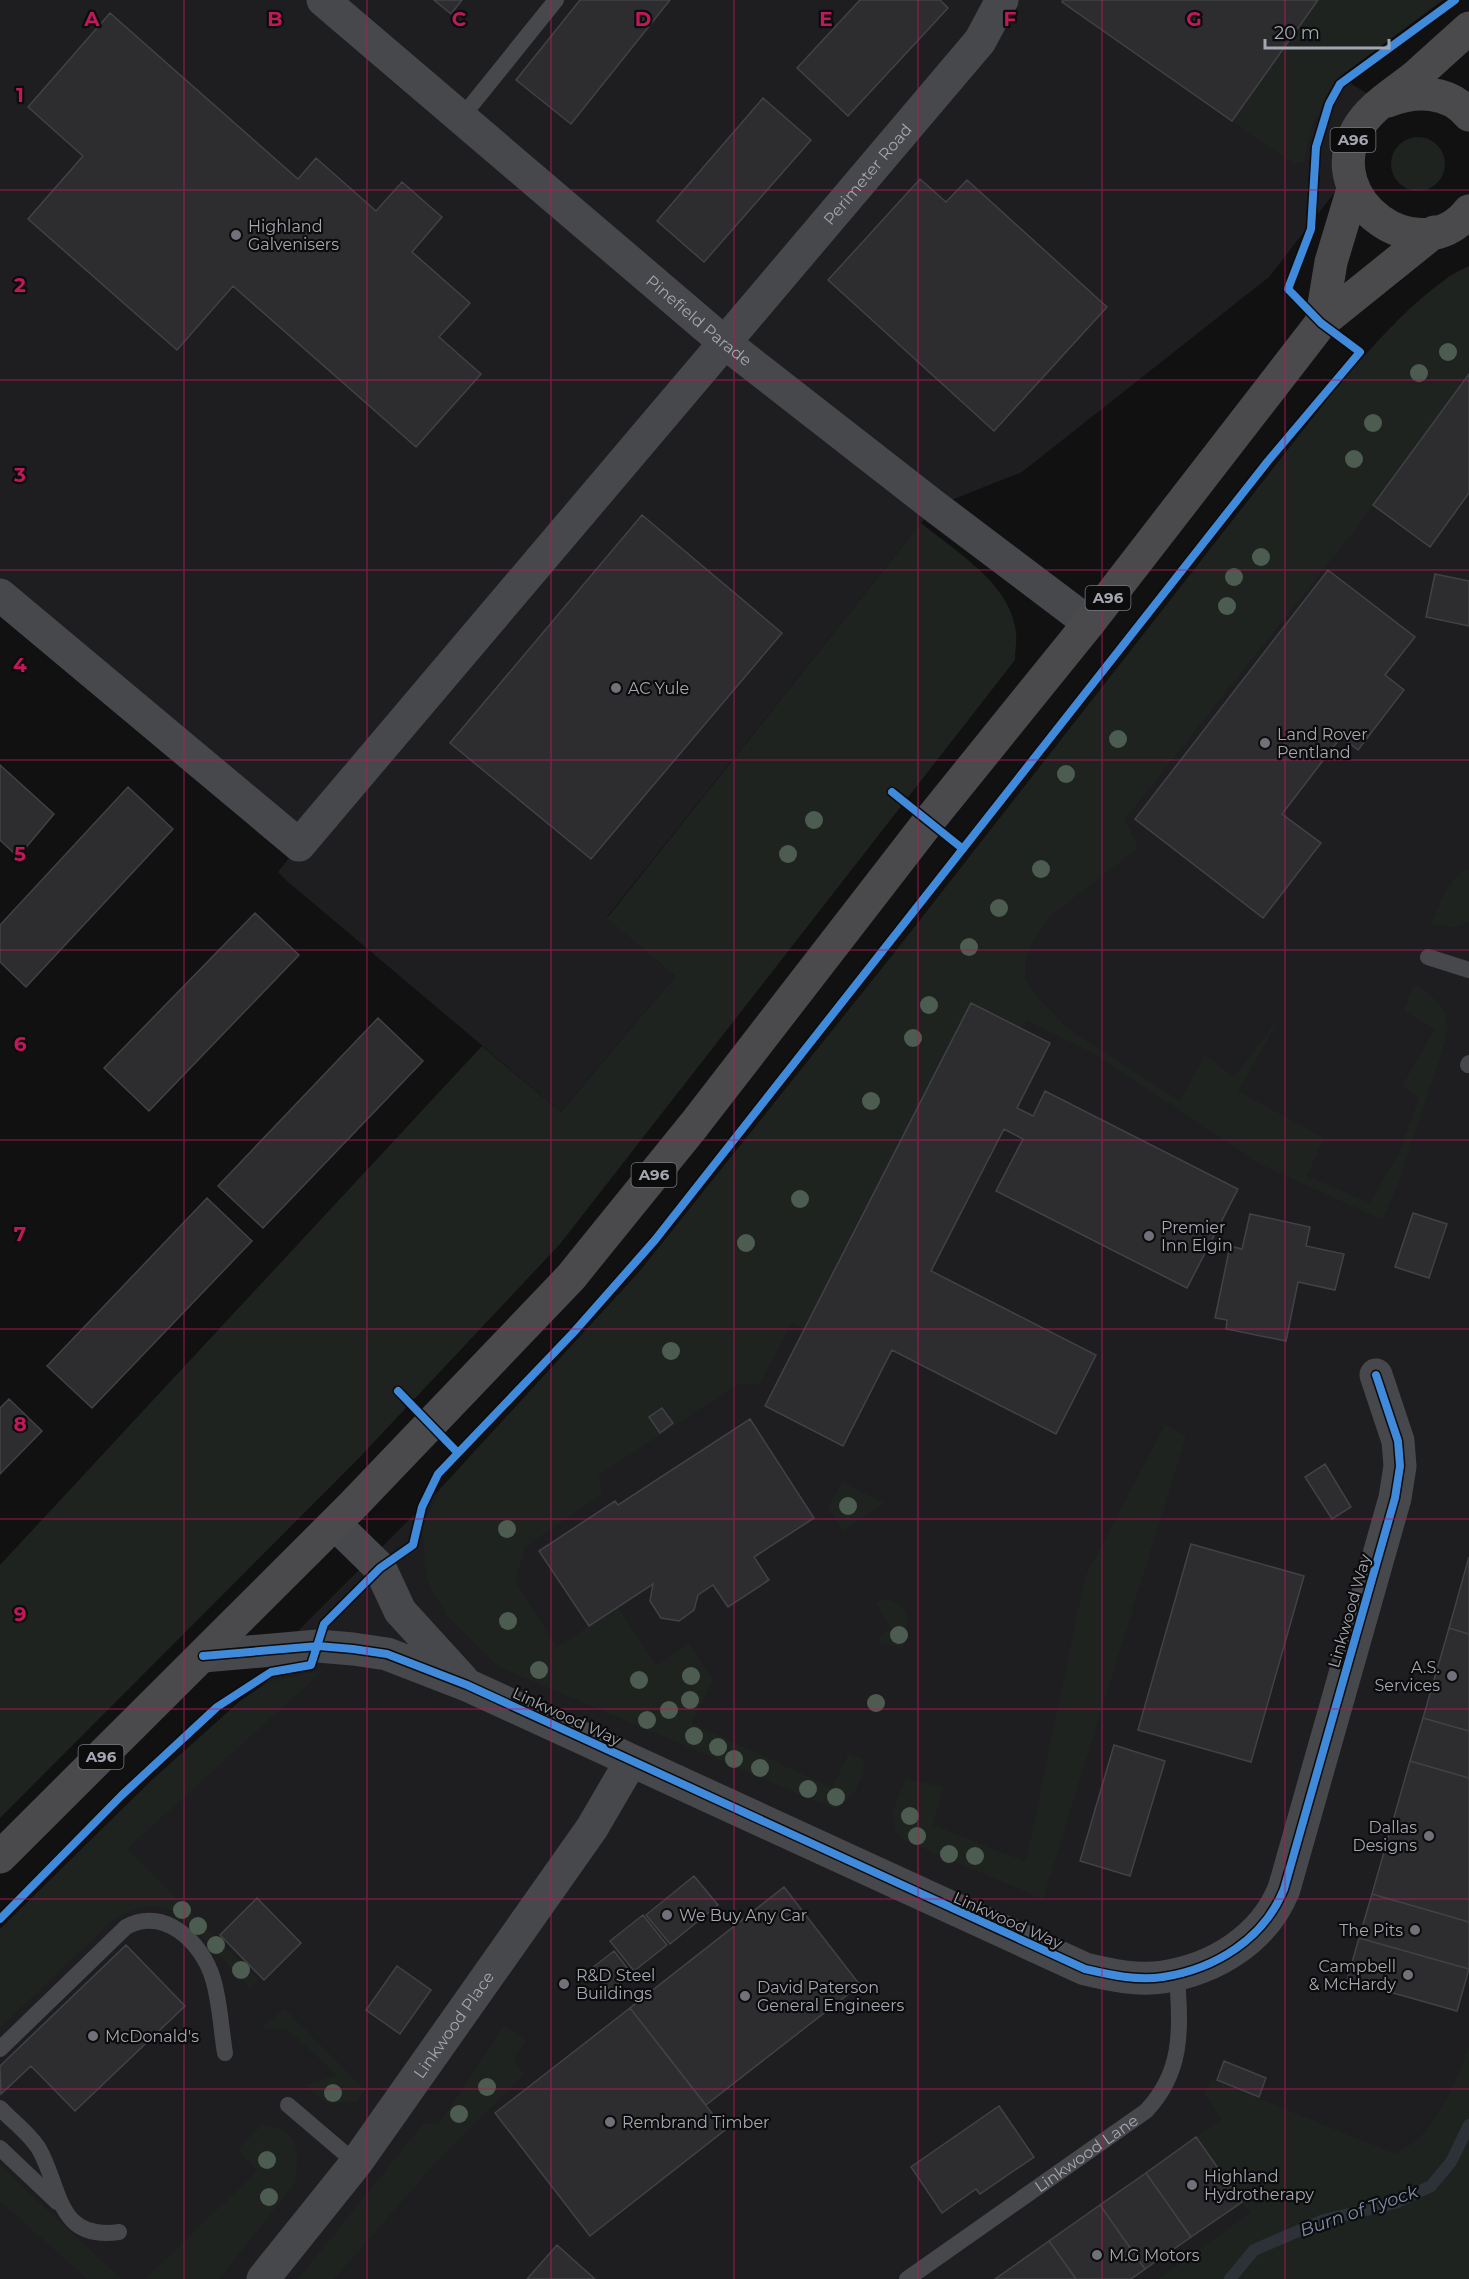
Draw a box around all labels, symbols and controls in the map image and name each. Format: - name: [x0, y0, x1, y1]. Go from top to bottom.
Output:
- text: A: [83, 7, 100, 31]
- text: B: [267, 7, 283, 31]
- text: C: [452, 7, 467, 31]
- text: D: [635, 7, 651, 31]
- text: E: [819, 7, 833, 31]
- text: F: [1004, 7, 1017, 31]
- text: G: [1186, 7, 1202, 31]
- scale bar: [1265, 12, 1390, 50]
- text: 20 m: [1274, 22, 1320, 44]
- text: 1: [16, 83, 24, 107]
- street label: Perimeter Road: [820, 120, 916, 229]
- road number: A96: [1330, 128, 1376, 152]
- place label: Highland Galvenisers: [248, 217, 339, 254]
- marker: Highland Galvenisers: [229, 228, 243, 242]
- street label: Pinefield Parade: [642, 271, 755, 370]
- text: 2: [14, 273, 26, 297]
- text: 3: [13, 463, 26, 487]
- road number: A96: [1086, 586, 1130, 610]
- text: 4: [13, 653, 27, 677]
- place label: AC Yule: [628, 679, 689, 698]
- marker: AC Yule: [609, 681, 623, 695]
- place label: Land Rover Pentland: [1277, 725, 1368, 762]
- marker: Land Rover Pentland: [1258, 736, 1272, 750]
- text: 5: [14, 842, 26, 866]
- text: 6: [14, 1032, 27, 1056]
- road number: A96: [632, 1163, 676, 1187]
- place label: Premier Inn Elgin: [1161, 1218, 1233, 1255]
- text: 7: [14, 1222, 26, 1246]
- marker: Premier Inn Elgin: [1142, 1229, 1156, 1243]
- text: 8: [13, 1412, 27, 1436]
- street label: Linkwood Way: [1324, 1552, 1375, 1670]
- text: 9: [14, 1602, 26, 1626]
- place label: A.S. Services: [1375, 1658, 1440, 1695]
- marker: A.S. Services: [1445, 1669, 1459, 1683]
- street label: Linkwood Way: [510, 1683, 624, 1750]
- road number: A96: [78, 1745, 124, 1769]
- place label: Dallas Designs: [1352, 1818, 1417, 1855]
- marker: Dallas Designs: [1422, 1829, 1436, 1843]
- street label: Linkwood Way: [950, 1888, 1066, 1953]
- place label: We Buy Any Car: [679, 1906, 807, 1925]
- marker: We Buy Any Car: [660, 1908, 674, 1922]
- place label: The Pits: [1339, 1921, 1403, 1940]
- marker: The Pits: [1408, 1923, 1422, 1937]
- place label: Campbell & McHardy: [1309, 1957, 1396, 1994]
- place label: R&D Steel Buildings: [576, 1966, 655, 2003]
- street label: Linkwood Place: [410, 1968, 498, 2082]
- marker: Campbell & McHardy: [1401, 1968, 1415, 1982]
- marker: R&D Steel Buildings: [557, 1977, 571, 1991]
- place label: David Paterson General Engineers: [757, 1978, 905, 2015]
- marker: David Paterson General Engineers: [738, 1989, 752, 2003]
- place label: McDonald's: [105, 2027, 199, 2046]
- marker: McDonald's: [86, 2029, 100, 2043]
- street label: Linkwood Lane: [1031, 2111, 1142, 2196]
- place label: Rembrand Timber: [622, 2113, 770, 2132]
- marker: Rembrand Timber: [603, 2115, 617, 2129]
- place label: Highland Hydrotherapy: [1204, 2167, 1314, 2204]
- marker: Highland Hydrotherapy: [1185, 2178, 1199, 2192]
- water label: Burn of Tyock: [1297, 2180, 1422, 2242]
- place label: M.G Motors: [1109, 2246, 1200, 2265]
- marker: M.G Motors: [1090, 2248, 1104, 2262]

